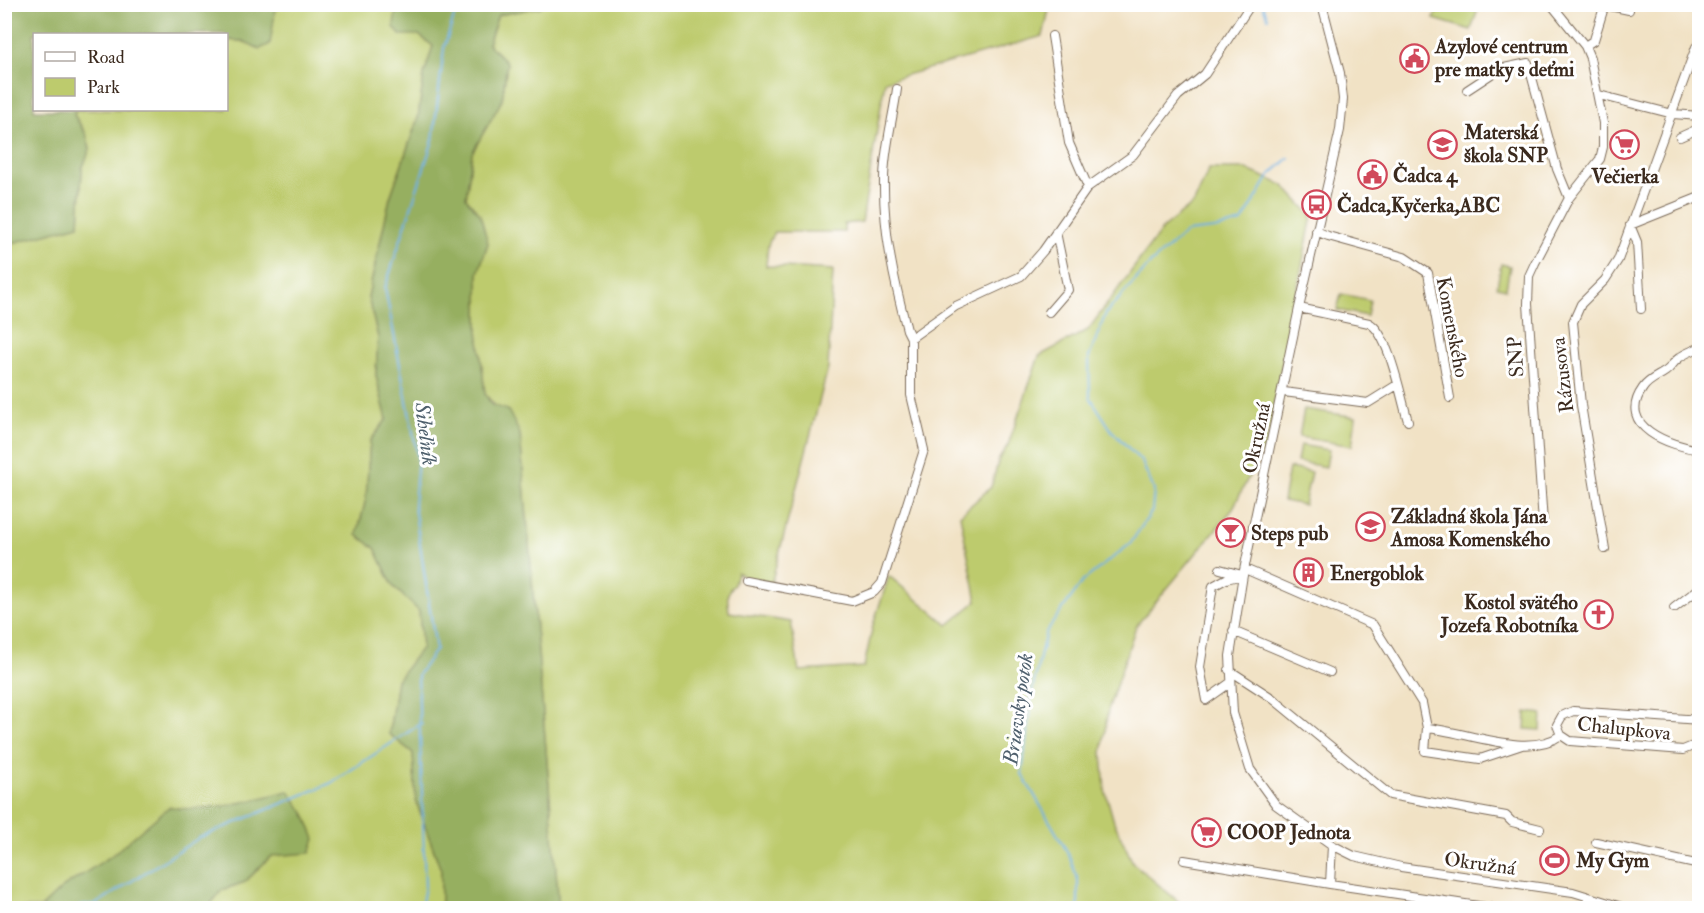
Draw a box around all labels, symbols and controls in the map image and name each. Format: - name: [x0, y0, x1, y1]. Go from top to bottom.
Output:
- legend: [33, 33, 228, 111]
- place label: Azylové centrum pre matky s deťmi: [1434, 34, 1575, 83]
- public building icon: Azylové centrum pre matky s deťmi: [1398, 42, 1430, 74]
- text: Road: [87, 46, 125, 69]
- text: Park: [87, 76, 120, 99]
- place label: Materská škola SNP: [1463, 120, 1548, 168]
- school or university icon: Materská škola SNP: [1427, 128, 1459, 160]
- supermarket icon: Večierka: [1609, 129, 1641, 161]
- public building icon: Čadca 4: [1356, 159, 1388, 191]
- place label: Čadca 4: [1393, 162, 1458, 188]
- place label: Večierka: [1590, 164, 1660, 189]
- bus stop icon: Čadca,Kyčerka,ABC: [1300, 189, 1332, 221]
- place label: Čadca,Kyčerka,ABC: [1337, 192, 1500, 219]
- street label: Komenského: [1431, 275, 1475, 380]
- street label: SNP: [1502, 335, 1529, 378]
- street label: Rázusova: [1545, 335, 1580, 414]
- water label: Siheľník: [408, 400, 443, 467]
- street label: Okružná: [1237, 400, 1276, 476]
- place label: Základná škola Jána Amosa Komenského: [1390, 504, 1550, 552]
- school or university icon: Základná škola Jána Amosa Komenského: [1354, 511, 1386, 543]
- bar icon: Steps pub: [1214, 517, 1246, 549]
- place label: Steps pub: [1251, 521, 1328, 547]
- building icon: Energoblok: [1293, 557, 1325, 589]
- place label: Energoblok: [1330, 561, 1424, 587]
- place label: Kostol svätého Jozefa Robotníka: [1440, 590, 1579, 638]
- church icon: Kostol svätého Jozefa Robotníka: [1583, 598, 1615, 630]
- water label: Briavsky potok: [997, 652, 1040, 768]
- street label: Chalupkova: [1576, 711, 1673, 747]
- supermarket icon: COOP Jednota: [1190, 816, 1222, 848]
- place label: COOP Jednota: [1227, 820, 1351, 845]
- sports icon: My Gym: [1539, 844, 1571, 876]
- street label: Okružná: [1443, 846, 1518, 881]
- place label: My Gym: [1575, 848, 1650, 874]

